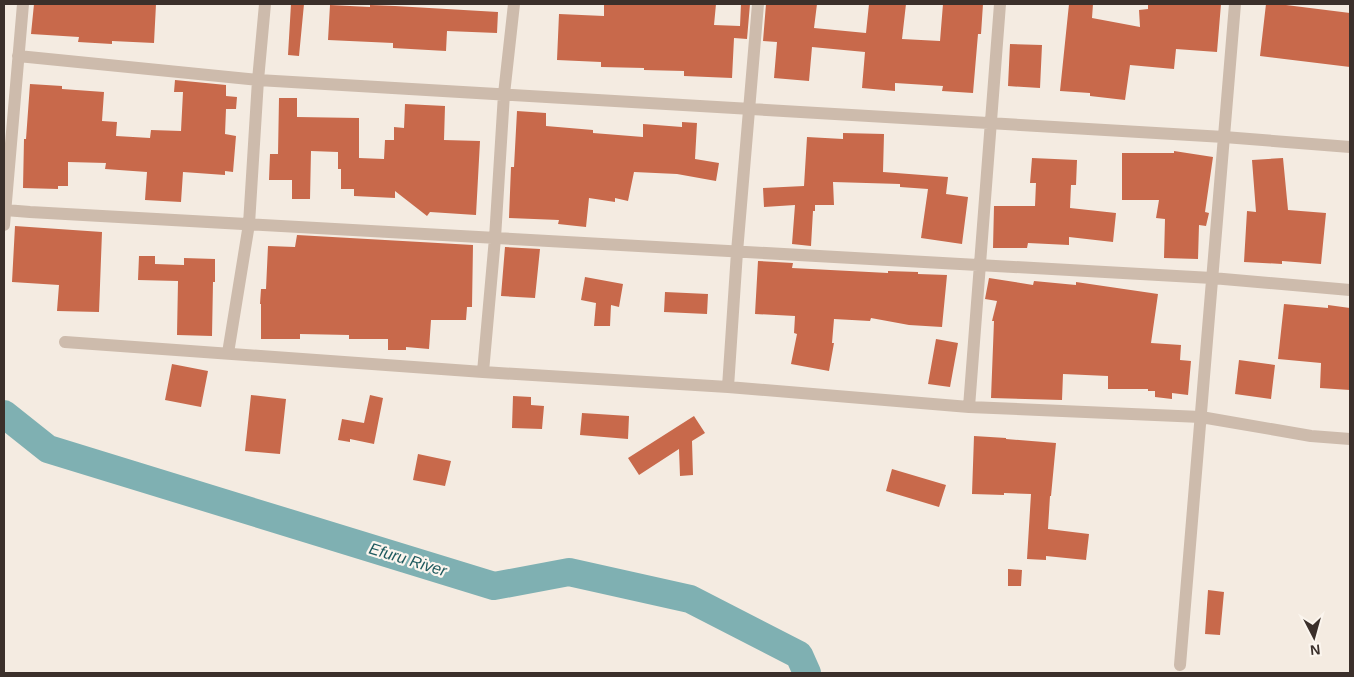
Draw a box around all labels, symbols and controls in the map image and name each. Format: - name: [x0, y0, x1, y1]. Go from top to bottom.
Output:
- water label: Efuru River: [367, 540, 449, 580]
- north arrow: [1289, 612, 1339, 662]
- text: N: [1309, 641, 1321, 658]

